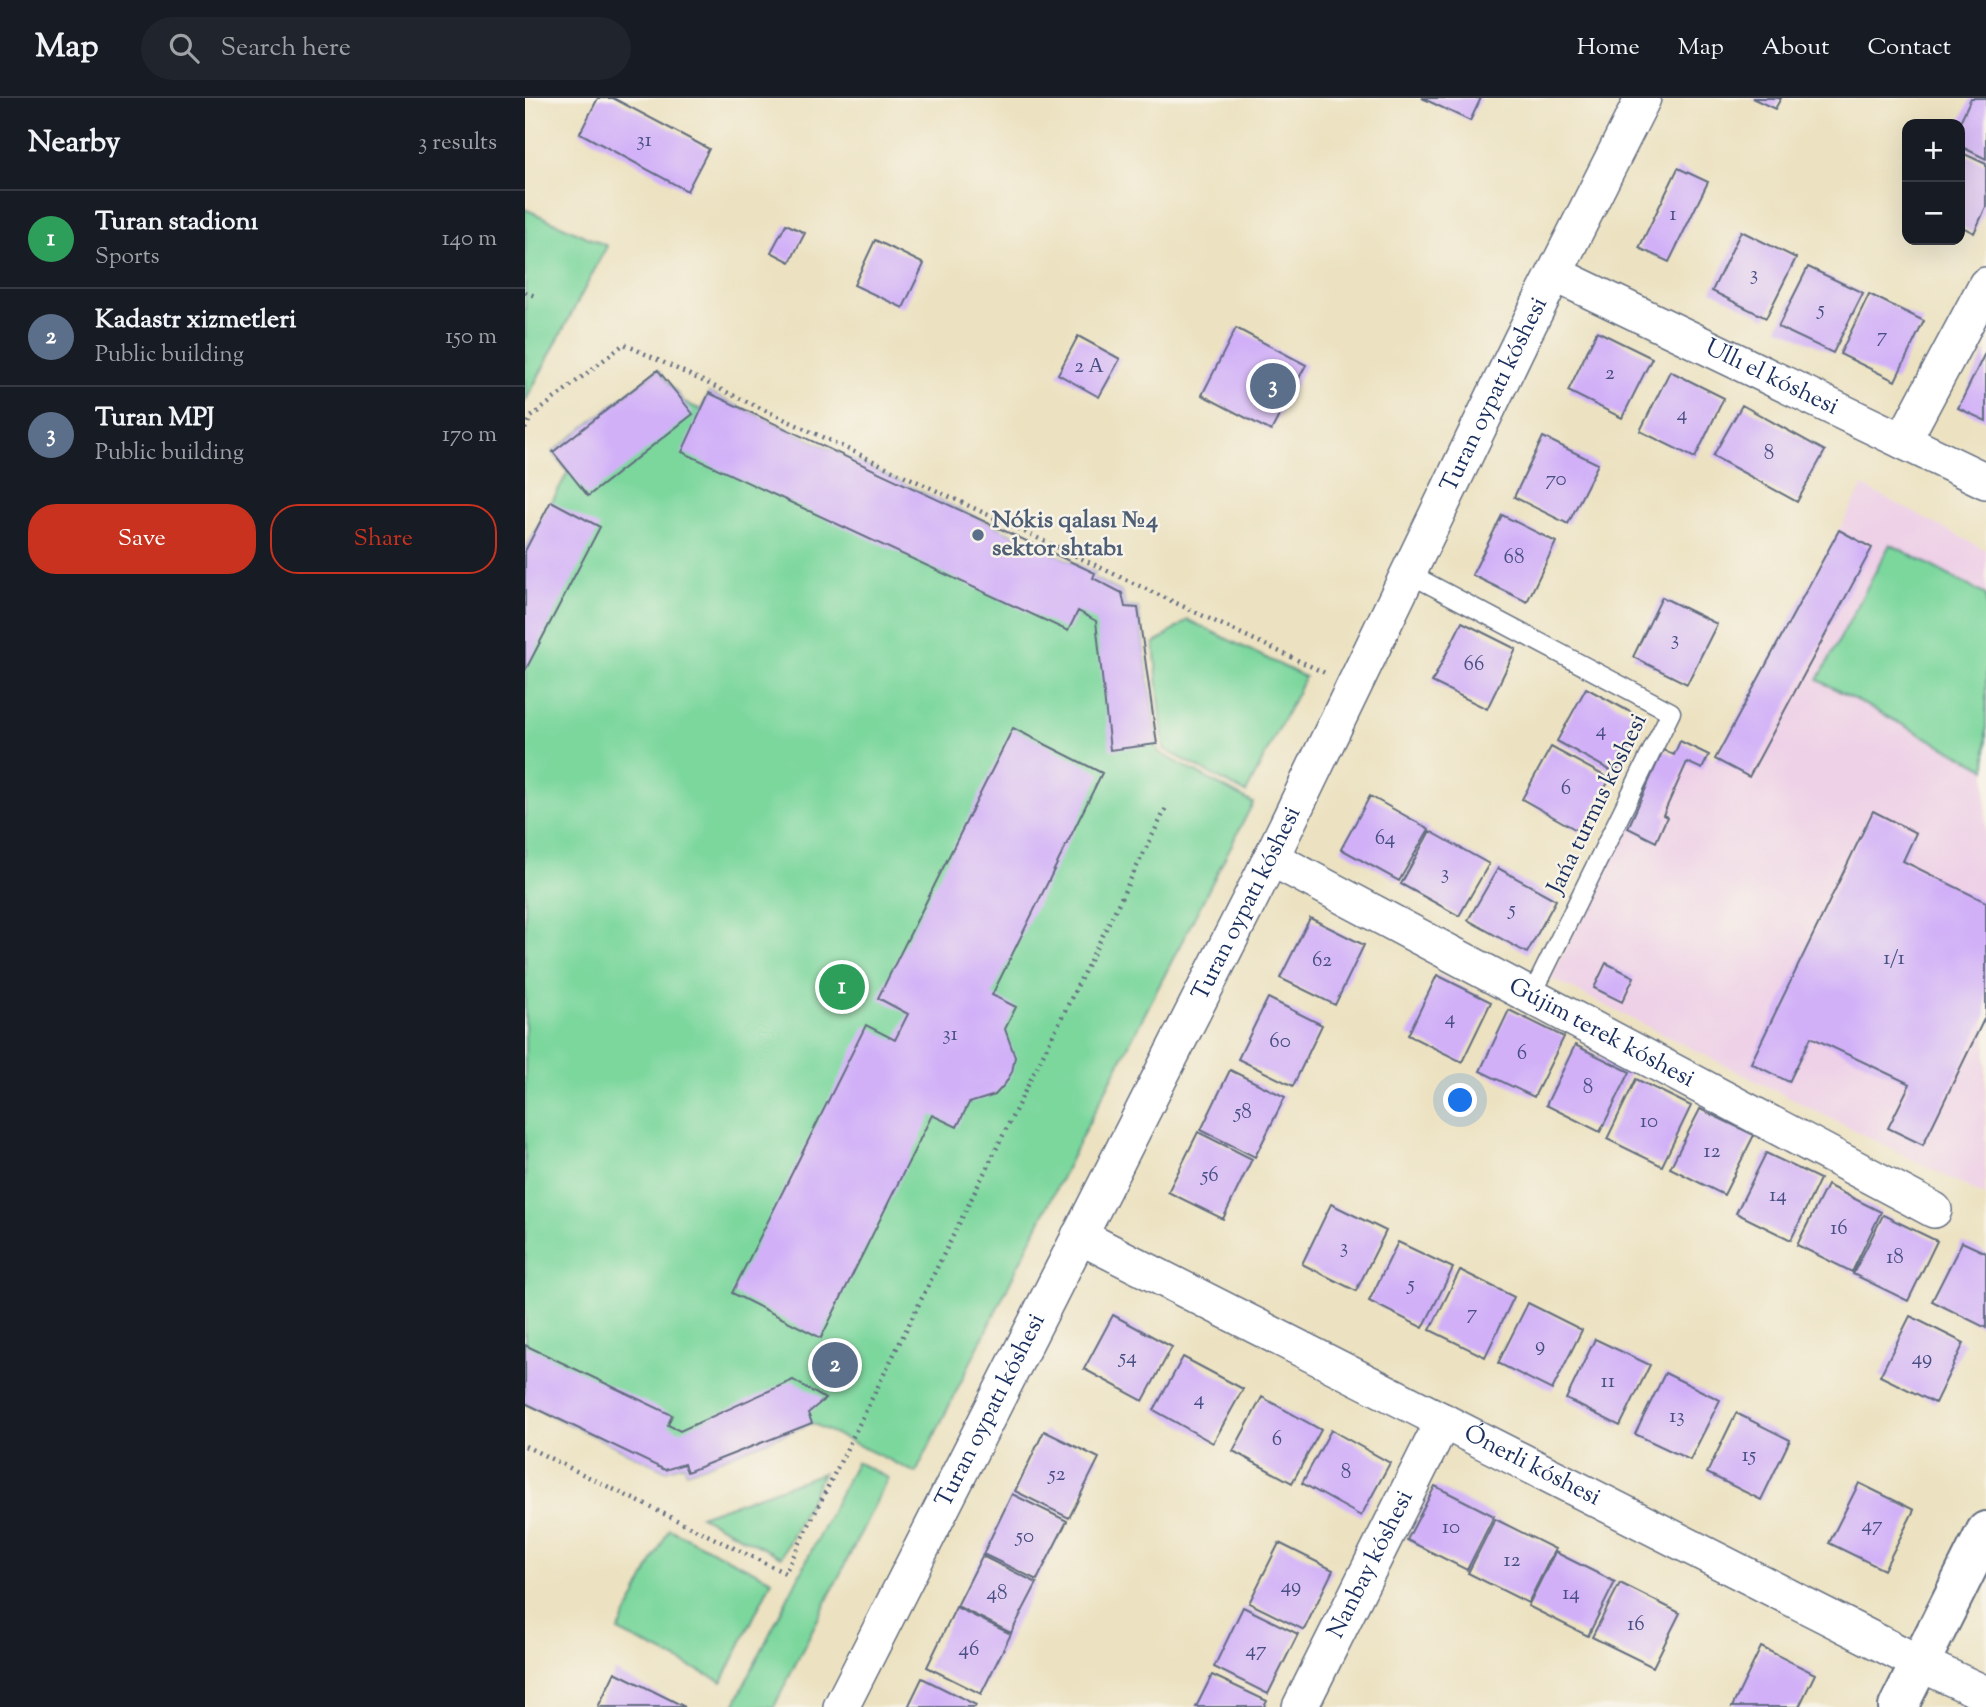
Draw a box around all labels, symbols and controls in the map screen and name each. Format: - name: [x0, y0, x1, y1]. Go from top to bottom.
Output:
- search box: [141, 17, 631, 80]
- text: Map: [35, 24, 99, 72]
- icon: search: [165, 29, 203, 67]
- text: Search here: [221, 30, 351, 67]
- text: Home: [1577, 31, 1640, 65]
- text: Map: [1678, 31, 1724, 65]
- text: About: [1762, 31, 1829, 65]
- text: Contact: [1867, 31, 1951, 65]
- map controls: [1902, 119, 1965, 245]
- button: +: [1902, 119, 1965, 182]
- text: Nearby: [28, 122, 120, 165]
- house number: 31: [636, 126, 652, 156]
- text: 3 results: [418, 127, 497, 160]
- button: −: [1902, 182, 1965, 245]
- house number: 1: [1669, 200, 1677, 230]
- text: Turan stadionı: [95, 204, 258, 241]
- text: 1: [47, 223, 55, 256]
- text: 140 m: [442, 223, 497, 256]
- text: Sports: [95, 241, 160, 274]
- house number: 3: [1750, 260, 1758, 290]
- street label: Turan oypatı kóshesi: [1433, 291, 1557, 498]
- house number: 5: [1816, 295, 1825, 325]
- text: Kadastr xizmetleri: [95, 302, 296, 339]
- text: 2: [46, 321, 56, 354]
- text: 150 m: [445, 321, 497, 354]
- house number: 7: [1877, 322, 1888, 352]
- street label: Ullı el kóshesi: [1699, 331, 1844, 425]
- text: Public building: [95, 339, 244, 372]
- house number: 2 А: [1074, 352, 1105, 382]
- house number: 2: [1605, 359, 1615, 389]
- pin: 3: [1250, 360, 1296, 412]
- text: Turan MPJ: [95, 400, 214, 437]
- house number: 4: [1677, 400, 1687, 430]
- text: 3: [46, 419, 56, 452]
- text: 170 m: [442, 419, 497, 452]
- text: Public building: [95, 437, 244, 470]
- house number: 8: [1764, 439, 1774, 469]
- house number: 70: [1545, 465, 1567, 495]
- button: Save: [28, 504, 256, 574]
- button: Share: [270, 504, 497, 574]
- place label: Nókis qalası №4 sektor shtabı: [992, 504, 1158, 566]
- marker: Nókis qalası №4 sektor shtabı: [970, 527, 986, 543]
- house number: 68: [1504, 543, 1524, 573]
- house number: 3: [1671, 625, 1679, 655]
- house number: 66: [1464, 650, 1484, 680]
- street label: Jańa turmıs kóshesi: [1539, 708, 1657, 902]
- house number: 4: [1596, 716, 1606, 746]
- house number: 6: [1561, 774, 1571, 804]
- street label: Turan oypatı kóshesi: [1184, 801, 1310, 1007]
- house number: 64: [1375, 824, 1395, 854]
- house number: 3: [1441, 859, 1449, 889]
- house number: 5: [1507, 895, 1516, 925]
- house number: 1/1: [1883, 944, 1905, 974]
- house number: 62: [1312, 946, 1332, 976]
- pin: 1: [819, 961, 865, 1013]
- street label: Gújim terek kóshesi: [1502, 970, 1701, 1097]
- house number: 4: [1445, 1004, 1455, 1034]
- house number: 31: [942, 1020, 958, 1050]
- house number: 60: [1269, 1027, 1291, 1057]
- house number: 6: [1517, 1039, 1527, 1069]
- house number: 8: [1583, 1073, 1593, 1103]
- your location: [1443, 1083, 1477, 1117]
- house number: 58: [1233, 1098, 1252, 1128]
- house number: 10: [1640, 1107, 1658, 1137]
- house number: 12: [1704, 1137, 1721, 1167]
- house number: 56: [1200, 1161, 1219, 1191]
- house number: 14: [1769, 1181, 1787, 1211]
- house number: 16: [1830, 1214, 1848, 1244]
- house number: 3: [1340, 1233, 1348, 1263]
- house number: 18: [1886, 1243, 1904, 1273]
- house number: 5: [1406, 1270, 1415, 1300]
- house number: 7: [1467, 1299, 1478, 1329]
- street label: Turan oypatı kóshesi: [928, 1308, 1054, 1514]
- house number: 9: [1535, 1331, 1545, 1361]
- pin: 2: [812, 1339, 858, 1391]
- house number: 54: [1118, 1343, 1137, 1373]
- house number: 49: [1912, 1344, 1932, 1374]
- house number: 11: [1601, 1367, 1615, 1397]
- house number: 4: [1194, 1385, 1204, 1415]
- house number: 13: [1669, 1402, 1685, 1432]
- street label: Ónerli kóshesi: [1457, 1417, 1606, 1515]
- house number: 6: [1272, 1425, 1282, 1455]
- house number: 15: [1742, 1441, 1756, 1471]
- house number: 8: [1341, 1458, 1351, 1488]
- house number: 52: [1047, 1460, 1066, 1490]
- street label: Nanbay kóshesi: [1320, 1485, 1423, 1645]
- house number: 47: [1861, 1511, 1883, 1541]
- house number: 10: [1442, 1513, 1460, 1543]
- house number: 50: [1015, 1522, 1034, 1552]
- house number: 12: [1504, 1546, 1521, 1576]
- house number: 49: [1281, 1572, 1301, 1602]
- house number: 48: [986, 1579, 1008, 1609]
- house number: 14: [1562, 1579, 1580, 1609]
- house number: 16: [1627, 1610, 1645, 1640]
- house number: 46: [959, 1635, 979, 1665]
- house number: 47: [1245, 1636, 1267, 1666]

